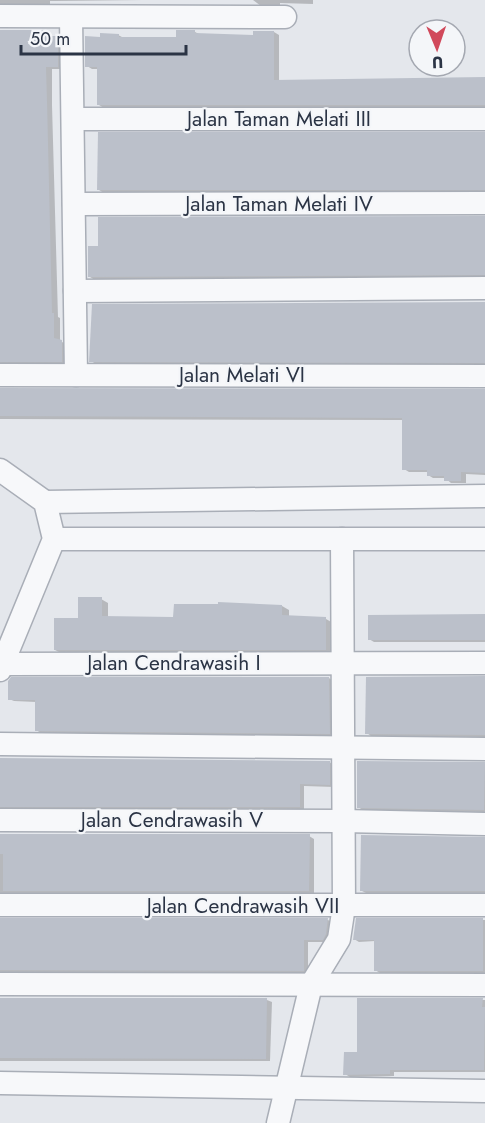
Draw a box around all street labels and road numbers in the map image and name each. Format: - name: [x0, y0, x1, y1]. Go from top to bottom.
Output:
- street label: Jalan Taman Melati III: [184, 104, 371, 134]
- street label: Jalan Taman Melati IV: [182, 189, 373, 219]
- street label: Jalan Melati VI: [176, 360, 305, 390]
- street label: Jalan Cendrawasih I: [84, 648, 261, 678]
- street label: Jalan Cendrawasih V: [78, 805, 263, 835]
- street label: Jalan Cendrawasih VII: [144, 891, 339, 921]

